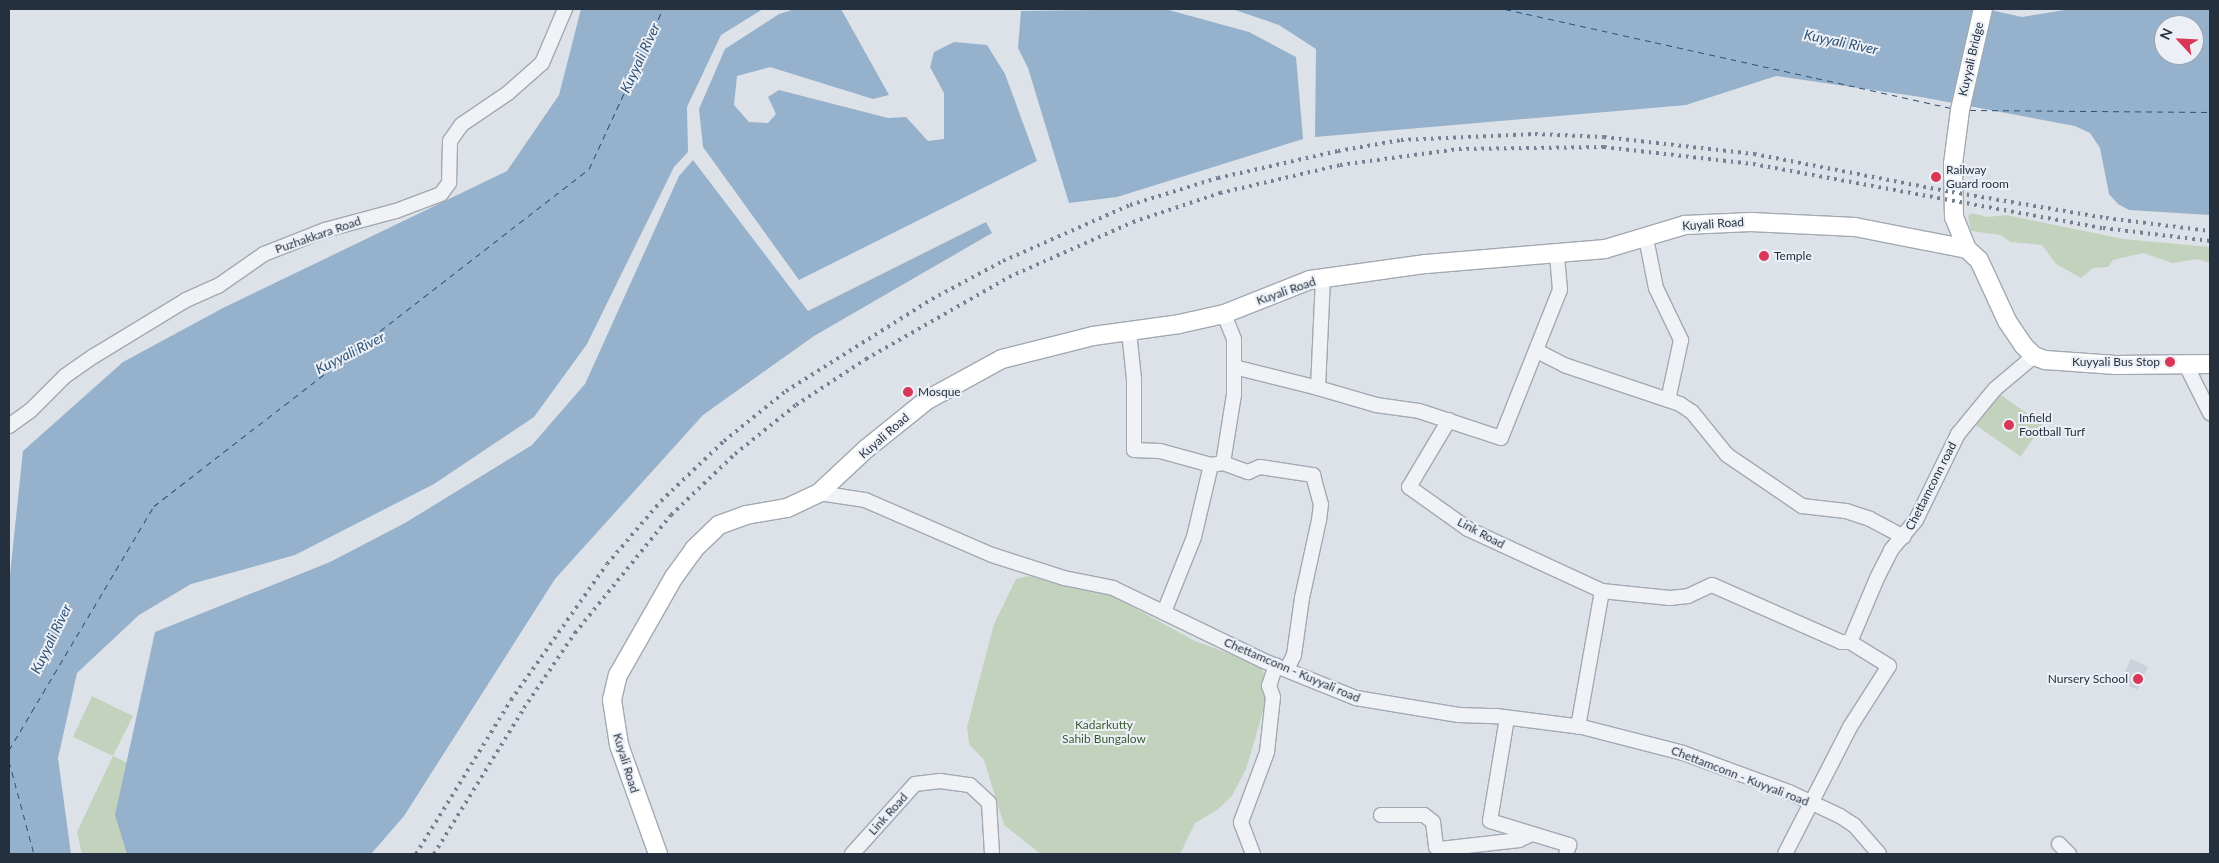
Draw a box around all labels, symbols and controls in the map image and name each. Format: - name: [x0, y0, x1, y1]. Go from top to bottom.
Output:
- north arrow: [2154, 15, 2204, 65]
- water label: Kuyyali River: [617, 20, 663, 96]
- street label: Kuyyali Bridge: [1956, 21, 1986, 97]
- text: N: [2156, 25, 2176, 42]
- water label: Kuyyali River: [1803, 26, 1879, 58]
- place label: Railway Guard room: [1946, 163, 2009, 191]
- marker: Railway Guard room: [1930, 171, 1942, 183]
- street label: Puzhakkara Road: [273, 214, 363, 256]
- street label: Kuyali Road: [1682, 215, 1744, 233]
- place label: Temple: [1774, 249, 1812, 263]
- marker: Temple: [1758, 250, 1770, 262]
- street label: Kuyali Road: [1254, 274, 1318, 308]
- water label: Kuyyali River: [313, 328, 387, 378]
- place label: Kuyyali Bus Stop: [2072, 355, 2160, 369]
- marker: Kuyyali Bus Stop: [2164, 356, 2176, 368]
- place label: Mosque: [918, 385, 961, 399]
- marker: Mosque: [902, 386, 914, 398]
- street label: Kuyali Road: [856, 410, 912, 462]
- place label: Infield Football Turf: [2019, 411, 2086, 439]
- marker: Infield Football Turf: [2003, 419, 2015, 431]
- street label: Chettamconn road: [1902, 439, 1960, 533]
- street label: Link Road: [1455, 515, 1507, 551]
- water label: Kuyyali River: [27, 602, 75, 676]
- street label: Chettamconn - Kuyyali road: [1222, 635, 1362, 705]
- place label: Nursery School: [2047, 672, 2128, 686]
- marker: Nursery School: [2132, 673, 2144, 685]
- park label: Kadarkutty Sahib Bungalow: [1062, 718, 1146, 746]
- street label: Kuyali Road: [610, 731, 642, 795]
- street label: Chettamconn - Kuyyali road: [1669, 743, 1811, 809]
- street label: Link Road: [865, 790, 911, 838]

